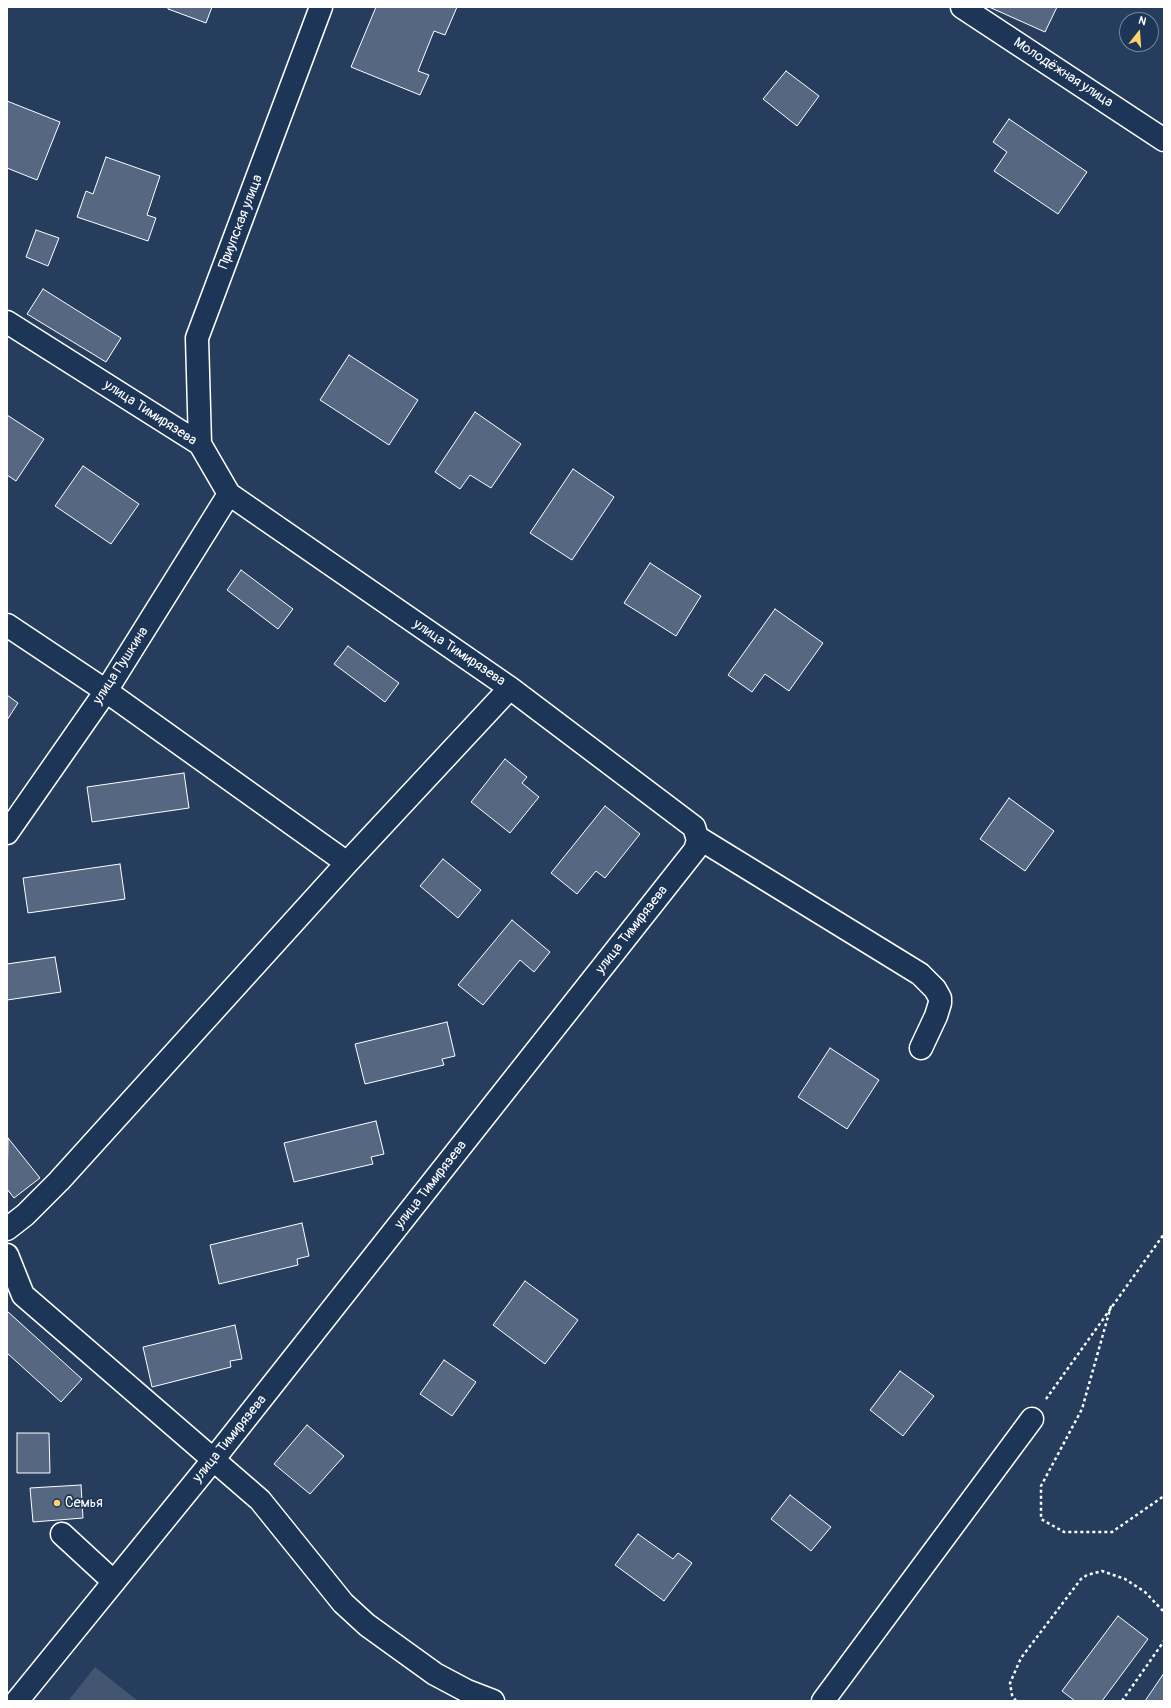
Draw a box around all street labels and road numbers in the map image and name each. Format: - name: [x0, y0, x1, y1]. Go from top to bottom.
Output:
- street label: Молодёжная улица: [1010, 35, 1116, 111]
- street label: Приупская улица: [215, 172, 267, 272]
- street label: улица Тимирязева: [100, 377, 200, 449]
- street label: улица Тимирязева: [410, 616, 508, 690]
- street label: улица Пушкина: [90, 624, 152, 708]
- street label: улица Тимирязева: [592, 882, 672, 978]
- street label: улица Тимирязева: [391, 1137, 471, 1233]
- street label: улица Тимирязева: [190, 1392, 270, 1486]

